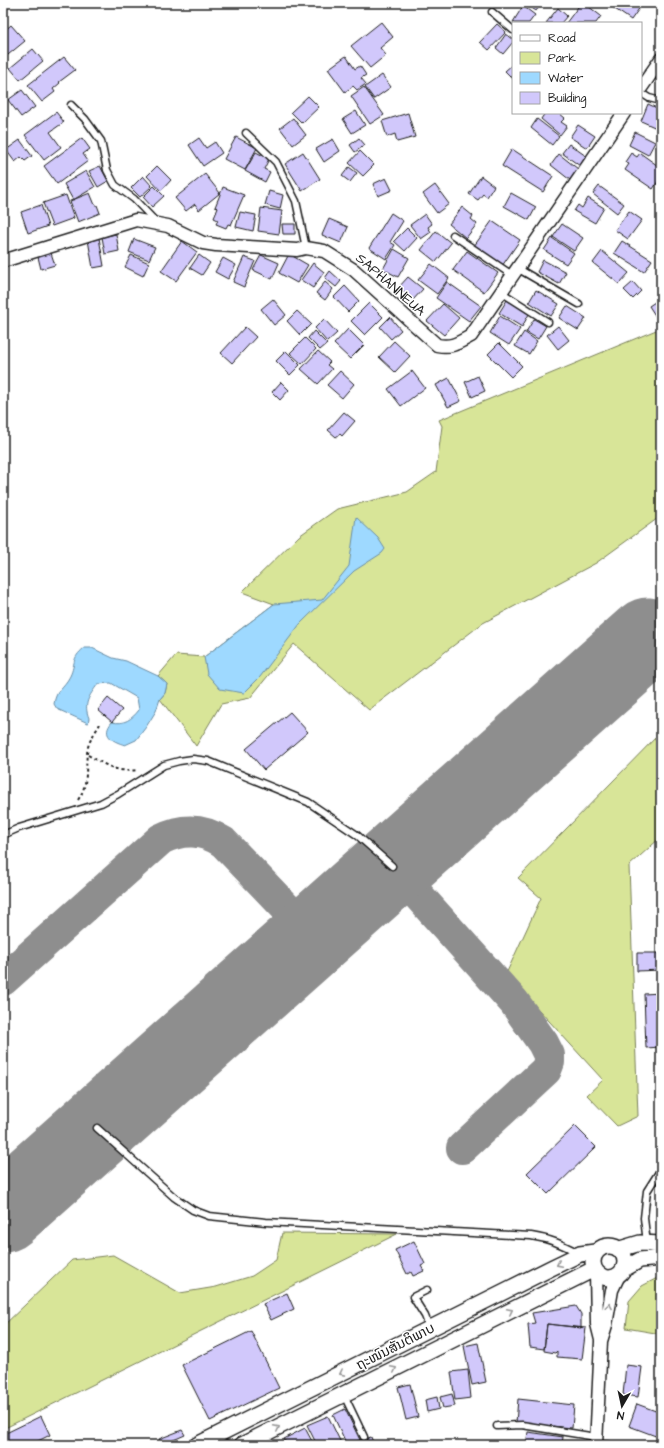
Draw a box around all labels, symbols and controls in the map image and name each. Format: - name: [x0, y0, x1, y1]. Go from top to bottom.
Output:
- legend: [512, 22, 642, 114]
- text: Road: [548, 30, 576, 47]
- text: Park: [548, 50, 576, 67]
- text: Water: [548, 70, 584, 87]
- text: Building: [548, 90, 586, 108]
- street label: SAPHANNEUA: [351, 249, 430, 321]
- one-way arrow: [555, 1259, 563, 1267]
- one-way arrow: [604, 1303, 613, 1309]
- one-way arrow: [505, 1308, 513, 1316]
- street label: ຖະໜົນສັນຕິພາບ: [353, 1318, 438, 1375]
- one-way arrow: [389, 1367, 397, 1374]
- one-way arrow: [339, 1368, 347, 1376]
- north arrow: [602, 1386, 642, 1426]
- text: N: [616, 1407, 625, 1423]
- one-way arrow: [273, 1425, 281, 1432]

